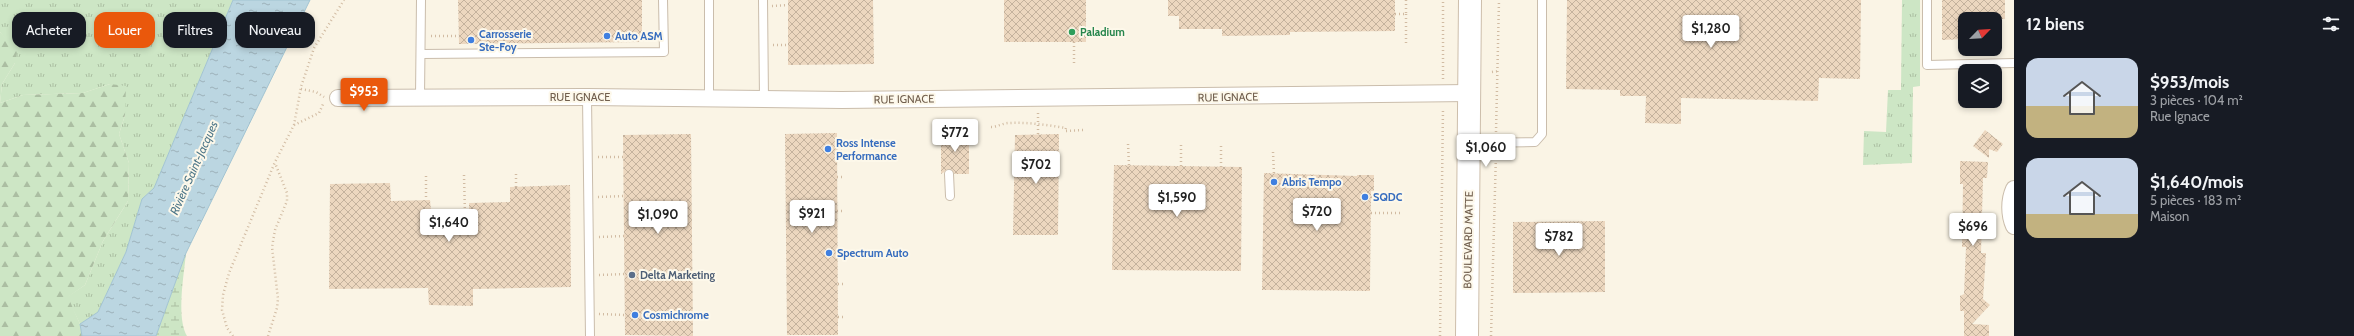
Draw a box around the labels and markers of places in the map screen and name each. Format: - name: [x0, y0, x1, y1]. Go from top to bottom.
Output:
- pin: $1,280: [1678, 15, 1744, 49]
- place label: Paladium: [1080, 25, 1125, 39]
- place label: Carrosserie Ste-Foy: [479, 27, 532, 54]
- marker: Paladium: [1067, 27, 1077, 37]
- place label: Auto ASM: [615, 29, 663, 43]
- marker: Auto ASM: [602, 31, 612, 41]
- marker: Carrosserie Ste-Foy: [466, 35, 476, 45]
- pin: $953: [340, 78, 388, 112]
- pin: $772: [931, 119, 979, 153]
- pin: $1,060: [1453, 134, 1519, 168]
- place label: Ross Intense Performance: [836, 136, 897, 163]
- marker: Ross Intense Performance: [823, 144, 833, 154]
- pin: $702: [1012, 151, 1060, 185]
- place label: Abris Tempo: [1282, 175, 1342, 189]
- marker: Abris Tempo: [1269, 177, 1279, 187]
- pin: $1,590: [1144, 184, 1210, 218]
- place label: SQDC: [1373, 190, 1403, 204]
- marker: SQDC: [1360, 192, 1370, 202]
- pin: $720: [1293, 198, 1341, 232]
- pin: $921: [788, 200, 836, 234]
- pin: $1,090: [625, 201, 691, 235]
- pin: $1,640: [416, 209, 482, 243]
- pin: $696: [1949, 213, 1997, 247]
- pin: $782: [1535, 223, 1583, 257]
- place label: Spectrum Auto: [837, 246, 909, 260]
- marker: Spectrum Auto: [824, 248, 834, 258]
- place label: Delta Marketing: [640, 268, 716, 282]
- marker: Delta Marketing: [627, 270, 637, 280]
- place label: Cosmichrome: [643, 308, 709, 322]
- marker: Cosmichrome: [630, 310, 640, 320]

